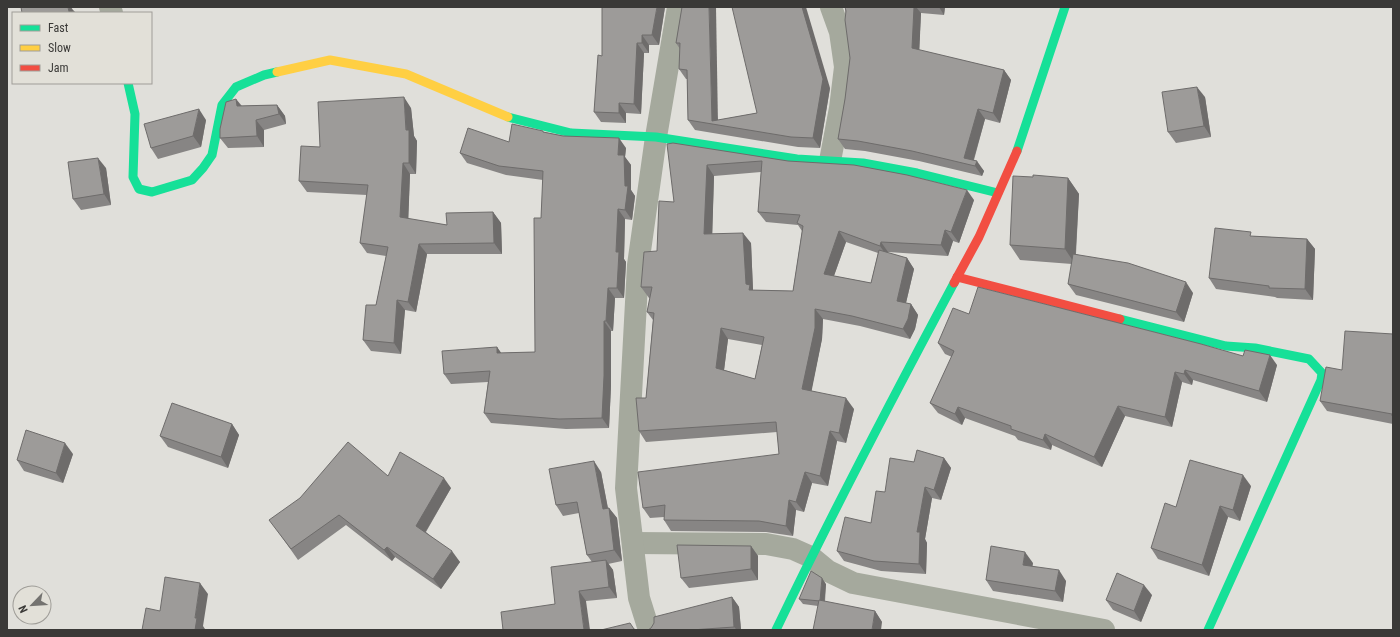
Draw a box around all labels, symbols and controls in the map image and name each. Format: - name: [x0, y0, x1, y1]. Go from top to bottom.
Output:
- legend: [12, 12, 152, 84]
- text: Fast: [48, 21, 69, 35]
- text: Slow: [48, 41, 71, 55]
- text: Jam: [48, 61, 69, 75]
- north arrow: [12, 585, 52, 625]
- text: N: [16, 603, 31, 615]

